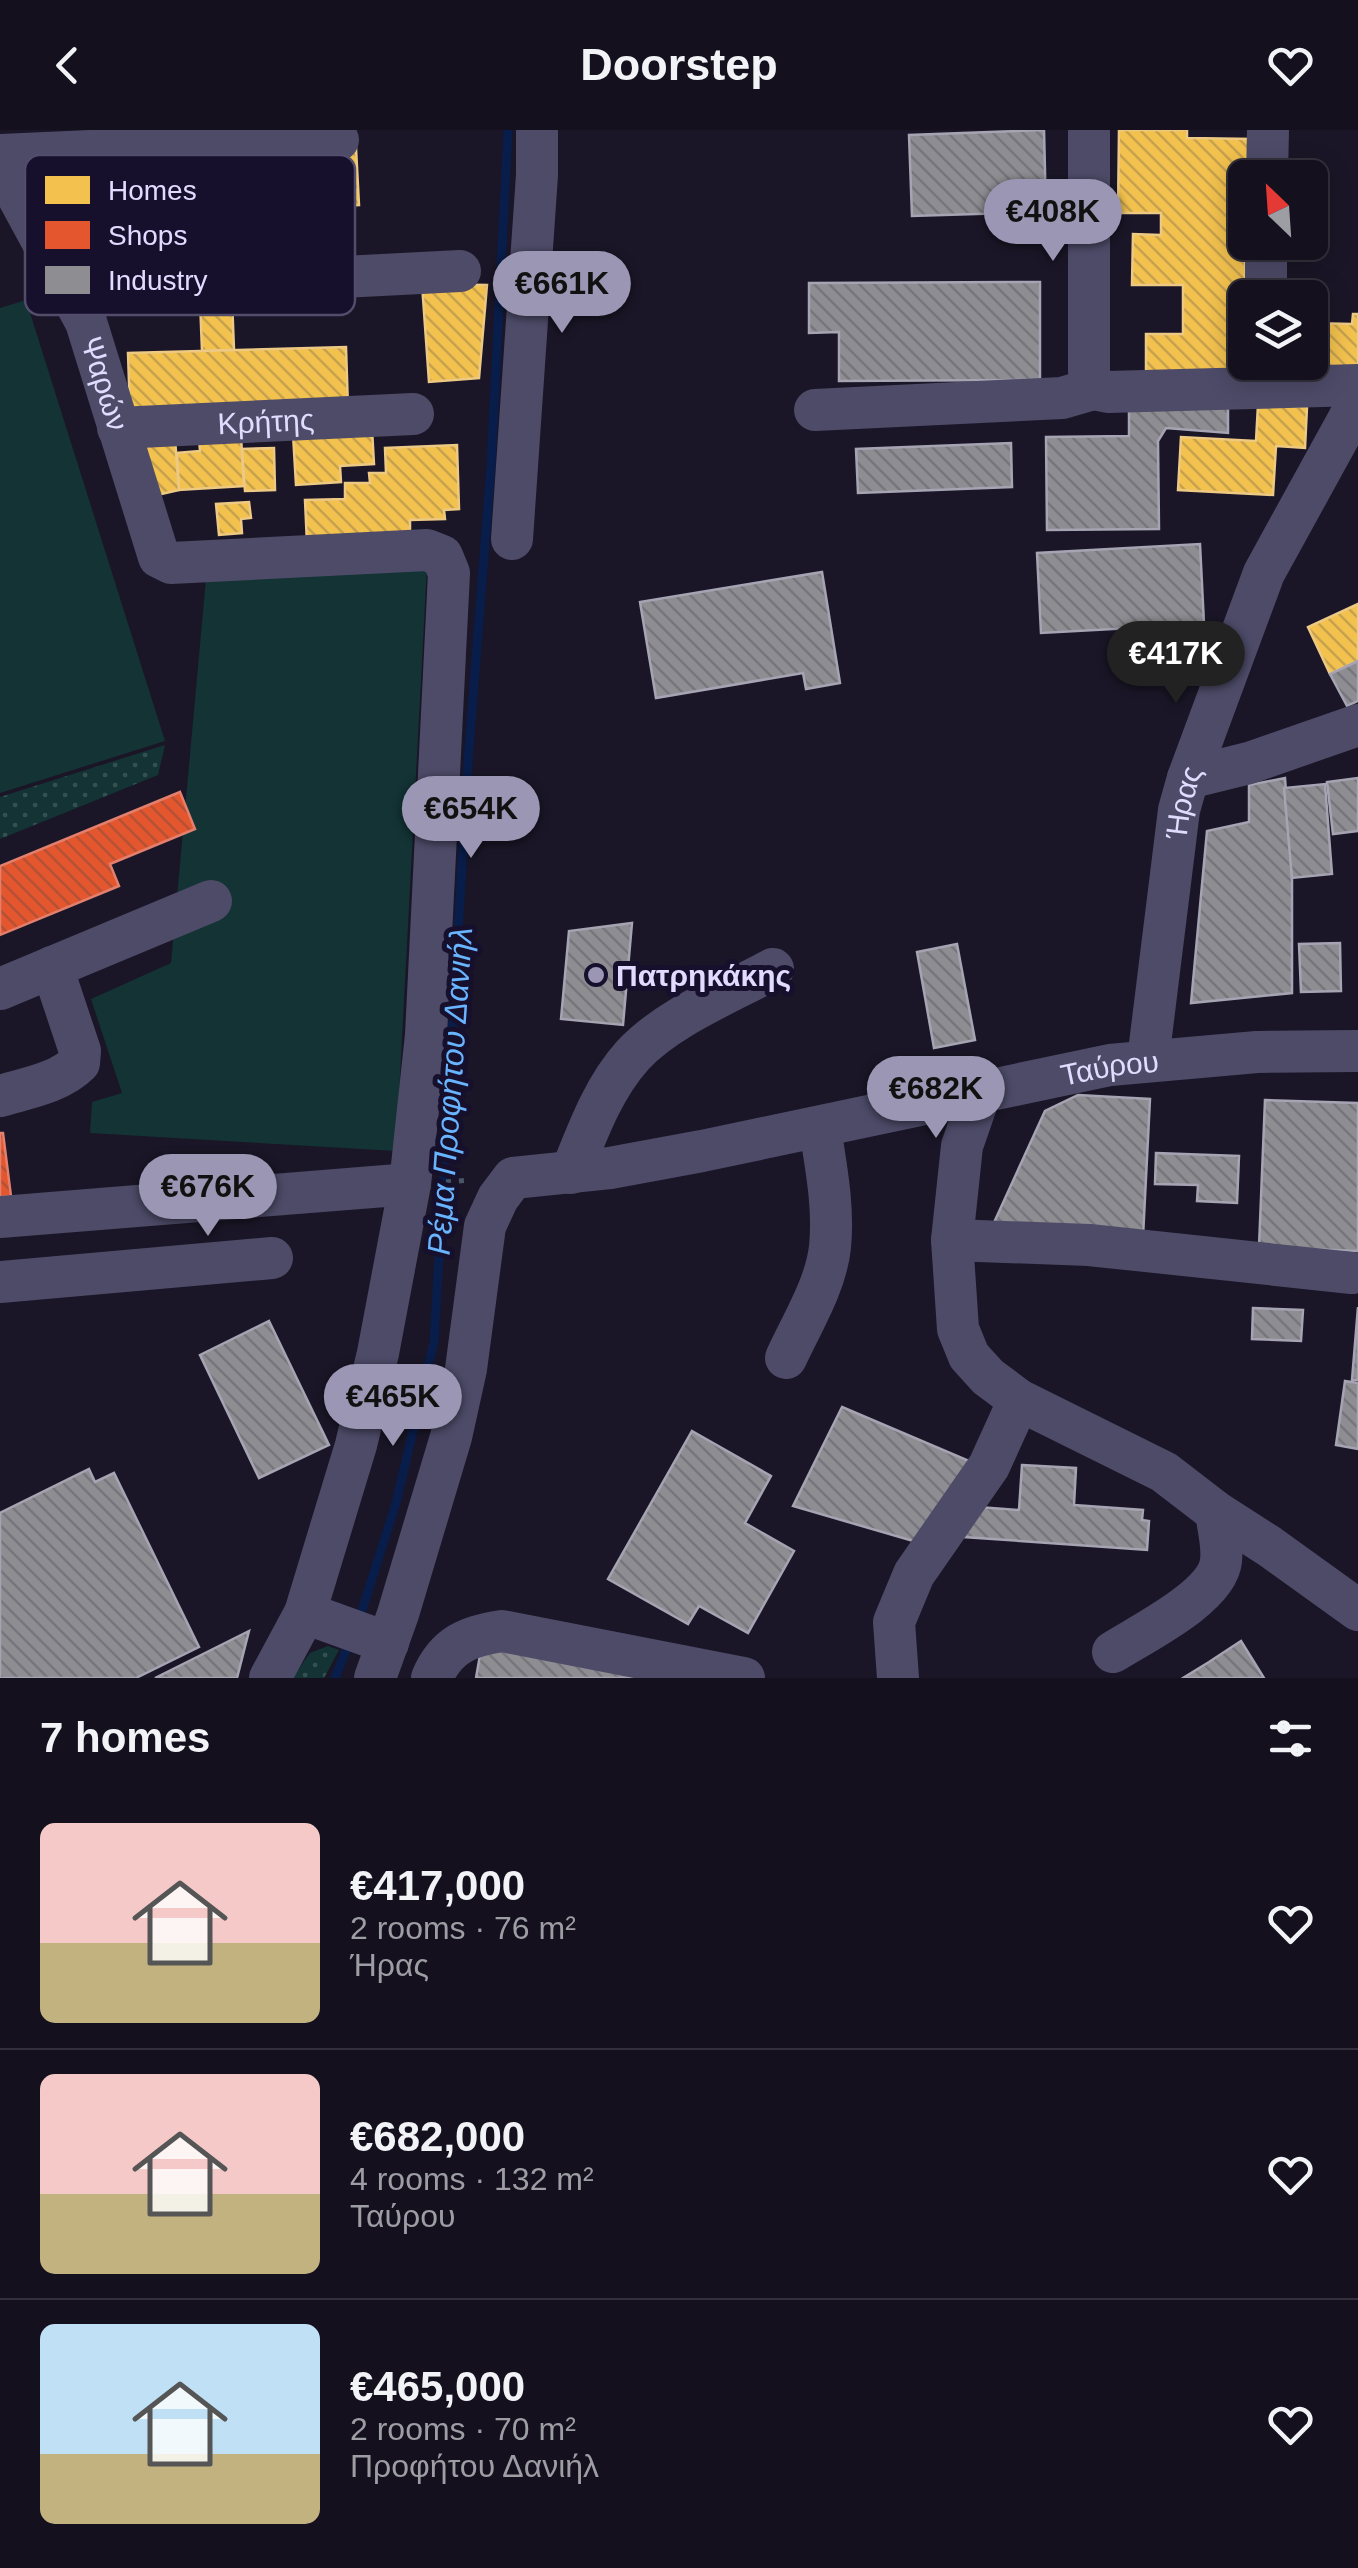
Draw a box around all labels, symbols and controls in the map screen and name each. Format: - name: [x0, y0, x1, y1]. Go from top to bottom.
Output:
- icon: back: [40, 38, 95, 93]
- icon: heart: [1263, 38, 1318, 93]
- text: Doorstep: [580, 39, 778, 90]
- legend: [25, 155, 355, 315]
- north arrow: [1228, 160, 1328, 260]
- map controls: [1228, 160, 1328, 380]
- text: Homes: [108, 175, 197, 206]
- pin: €408K: [983, 179, 1123, 264]
- text: €408K: [1006, 193, 1100, 229]
- text: Shops: [108, 220, 187, 251]
- pin: €661K: [492, 251, 632, 336]
- text: Industry: [108, 265, 208, 296]
- text: €661K: [515, 265, 609, 301]
- button: layers: [1228, 280, 1328, 380]
- street label: Ψαρών: [75, 332, 135, 434]
- street label: Κρήτης: [217, 402, 315, 440]
- pin: €417K: [1106, 621, 1246, 706]
- text: €417K: [1129, 635, 1223, 671]
- street label: Ήρας: [1159, 761, 1208, 842]
- pin: €654K: [401, 776, 541, 861]
- text: €654K: [424, 790, 518, 826]
- water label: Ρέμα Προφήτου Δανιήλ: [421, 926, 479, 1256]
- place label: Πατρηκάκης: [616, 959, 791, 992]
- marker: Πατρηκάκης: [585, 964, 607, 986]
- street label: Ταύρου: [1058, 1044, 1160, 1091]
- pin: €682K: [866, 1056, 1006, 1141]
- text: €682K: [889, 1070, 983, 1106]
- pin: €676K: [138, 1154, 278, 1239]
- text: €676K: [161, 1168, 255, 1204]
- pin: €465K: [323, 1364, 463, 1449]
- text: €465K: [346, 1378, 440, 1414]
- icon: filters: [1263, 1711, 1318, 1766]
- text: 7 homes: [40, 1714, 210, 1761]
- text: €417,000: [350, 1862, 525, 1909]
- icon: home: [120, 1863, 240, 1983]
- icon: heart: [1263, 1896, 1318, 1951]
- text: 2 rooms · 76 m²: [350, 1910, 576, 1946]
- text: Ήρας: [350, 1947, 429, 1983]
- text: €682,000: [350, 2113, 525, 2160]
- icon: home: [120, 2114, 240, 2234]
- icon: heart: [1263, 2147, 1318, 2202]
- text: 4 rooms · 132 m²: [350, 2161, 594, 2197]
- text: Ταύρου: [350, 2198, 456, 2234]
- text: €465,000: [350, 2363, 525, 2410]
- icon: home: [120, 2364, 240, 2484]
- icon: heart: [1263, 2397, 1318, 2452]
- text: 2 rooms · 70 m²: [350, 2411, 576, 2447]
- text: Προφήτου Δανιήλ: [350, 2448, 599, 2484]

